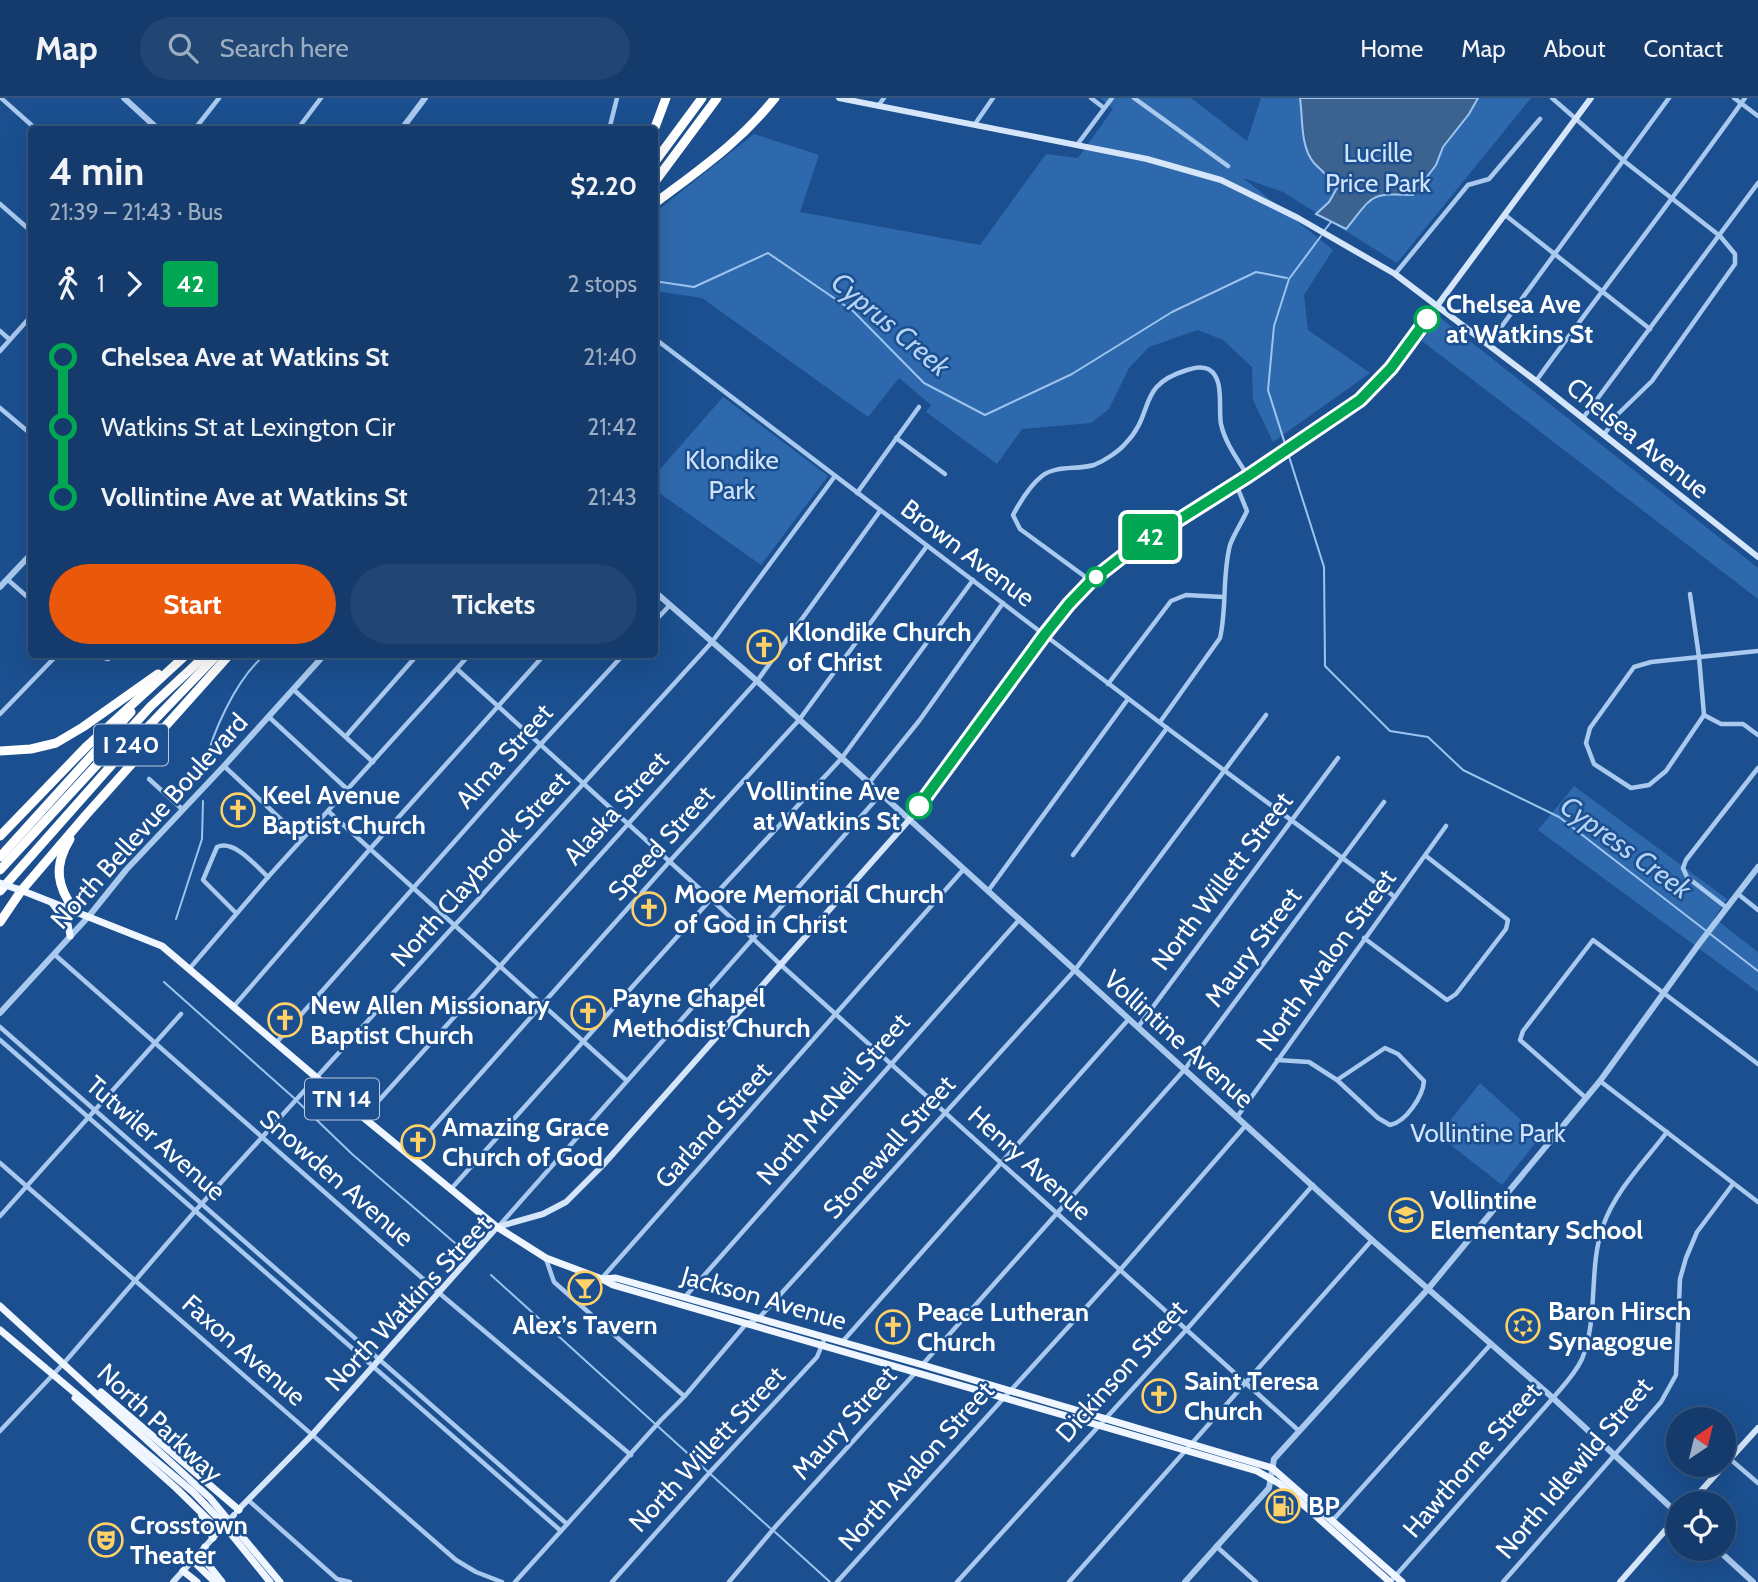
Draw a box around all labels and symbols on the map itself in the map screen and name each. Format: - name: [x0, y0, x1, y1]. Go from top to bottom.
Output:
- park label: Lucille Price Park: [1325, 137, 1431, 199]
- water label: Cyprus Creek: [825, 265, 958, 384]
- place label: Chelsea Ave at Watkins St: [1446, 288, 1593, 350]
- marker: Chelsea Ave at Watkins St: [1414, 306, 1440, 332]
- street label: Chelsea Avenue: [1560, 371, 1716, 505]
- park label: Klondike Park: [685, 444, 779, 506]
- street label: Brown Avenue: [895, 492, 1041, 614]
- line badge: 42: [1118, 514, 1182, 560]
- unlabelled marker: [1086, 567, 1106, 587]
- place label: Klondike Church of Christ: [788, 616, 971, 678]
- church icon: Klondike Church of Christ: [745, 628, 783, 666]
- street label: Alma Street: [449, 697, 560, 815]
- street label: North Bellevue Boulevard: [44, 707, 254, 935]
- road number: I 240: [94, 724, 168, 766]
- street label: Alaska Street: [557, 744, 676, 871]
- street label: North Claybrook Street: [384, 765, 576, 973]
- place label: Vollintine Ave at Watkins St: [746, 775, 900, 837]
- place label: Keel Avenue Baptist Church: [262, 779, 426, 841]
- street label: Speed Street: [601, 779, 721, 907]
- street label: North Willett Street: [1145, 785, 1300, 976]
- water label: Cypress Creek: [1554, 788, 1699, 907]
- church icon: Keel Avenue Baptist Church: [219, 791, 257, 829]
- marker: Vollintine Ave at Watkins St: [906, 793, 932, 819]
- street label: North Avalon Street: [1249, 863, 1403, 1057]
- place label: Moore Memorial Church of God in Christ: [674, 878, 944, 940]
- street label: Maury Street: [1198, 881, 1308, 1013]
- church icon: Moore Memorial Church of God in Christ: [630, 890, 668, 928]
- street label: Vollintine Avenue: [1097, 963, 1261, 1115]
- place label: Payne Chapel Methodist Church: [612, 982, 811, 1044]
- place label: New Allen Missionary Baptist Church: [310, 989, 550, 1051]
- church icon: Payne Chapel Methodist Church: [569, 994, 607, 1032]
- church icon: New Allen Missionary Baptist Church: [266, 1001, 304, 1039]
- street label: North McNeil Street: [750, 1006, 916, 1191]
- street label: Garland Street: [648, 1055, 778, 1195]
- street label: Tutwiler Avenue: [80, 1069, 232, 1207]
- street label: Stonewall Street: [816, 1069, 962, 1225]
- road number: TN 14: [305, 1079, 379, 1119]
- street label: Henry Avenue: [962, 1099, 1098, 1227]
- street label: Snowden Avenue: [254, 1103, 420, 1253]
- place label: Amazing Grace Church of God: [442, 1111, 609, 1173]
- park label: Vollintine Park: [1410, 1117, 1566, 1149]
- church icon: Amazing Grace Church of God: [399, 1123, 437, 1161]
- place label: Vollintine Elementary School: [1430, 1184, 1643, 1246]
- school or university icon: Vollintine Elementary School: [1387, 1196, 1425, 1234]
- street label: North Watkins Street: [318, 1208, 498, 1398]
- street label: Jackson Avenue: [677, 1259, 850, 1337]
- bar icon: Alex’s Tavern: [566, 1269, 604, 1307]
- street label: Faxon Avenue: [176, 1288, 312, 1412]
- street label: Dickinson Street: [1049, 1293, 1193, 1449]
- place label: Baron Hirsch Synagogue: [1548, 1295, 1691, 1357]
- place label: Peace Lutheran Church: [917, 1296, 1089, 1358]
- synagogue icon: Baron Hirsch Synagogue: [1504, 1307, 1542, 1345]
- church icon: Peace Lutheran Church: [874, 1308, 912, 1346]
- place label: Alex’s Tavern: [512, 1309, 658, 1341]
- street label: North Parkway: [91, 1357, 229, 1489]
- street label: North Willett Street: [622, 1359, 792, 1538]
- street label: Maury Street: [785, 1360, 903, 1486]
- place label: Saint Teresa Church: [1184, 1365, 1319, 1427]
- street label: North Idlewild Street: [1489, 1371, 1659, 1565]
- street label: North Avalon Street: [832, 1375, 1001, 1557]
- street label: Hawthorne Street: [1396, 1376, 1548, 1544]
- church icon: Saint Teresa Church: [1140, 1377, 1178, 1415]
- north arrow: [1666, 1407, 1736, 1477]
- fuel station icon: BP: [1264, 1487, 1302, 1525]
- place label: BP: [1308, 1490, 1340, 1522]
- place label: Crosstown Theater: [130, 1509, 248, 1571]
- theatre icon: Crosstown Theater: [87, 1521, 125, 1559]

